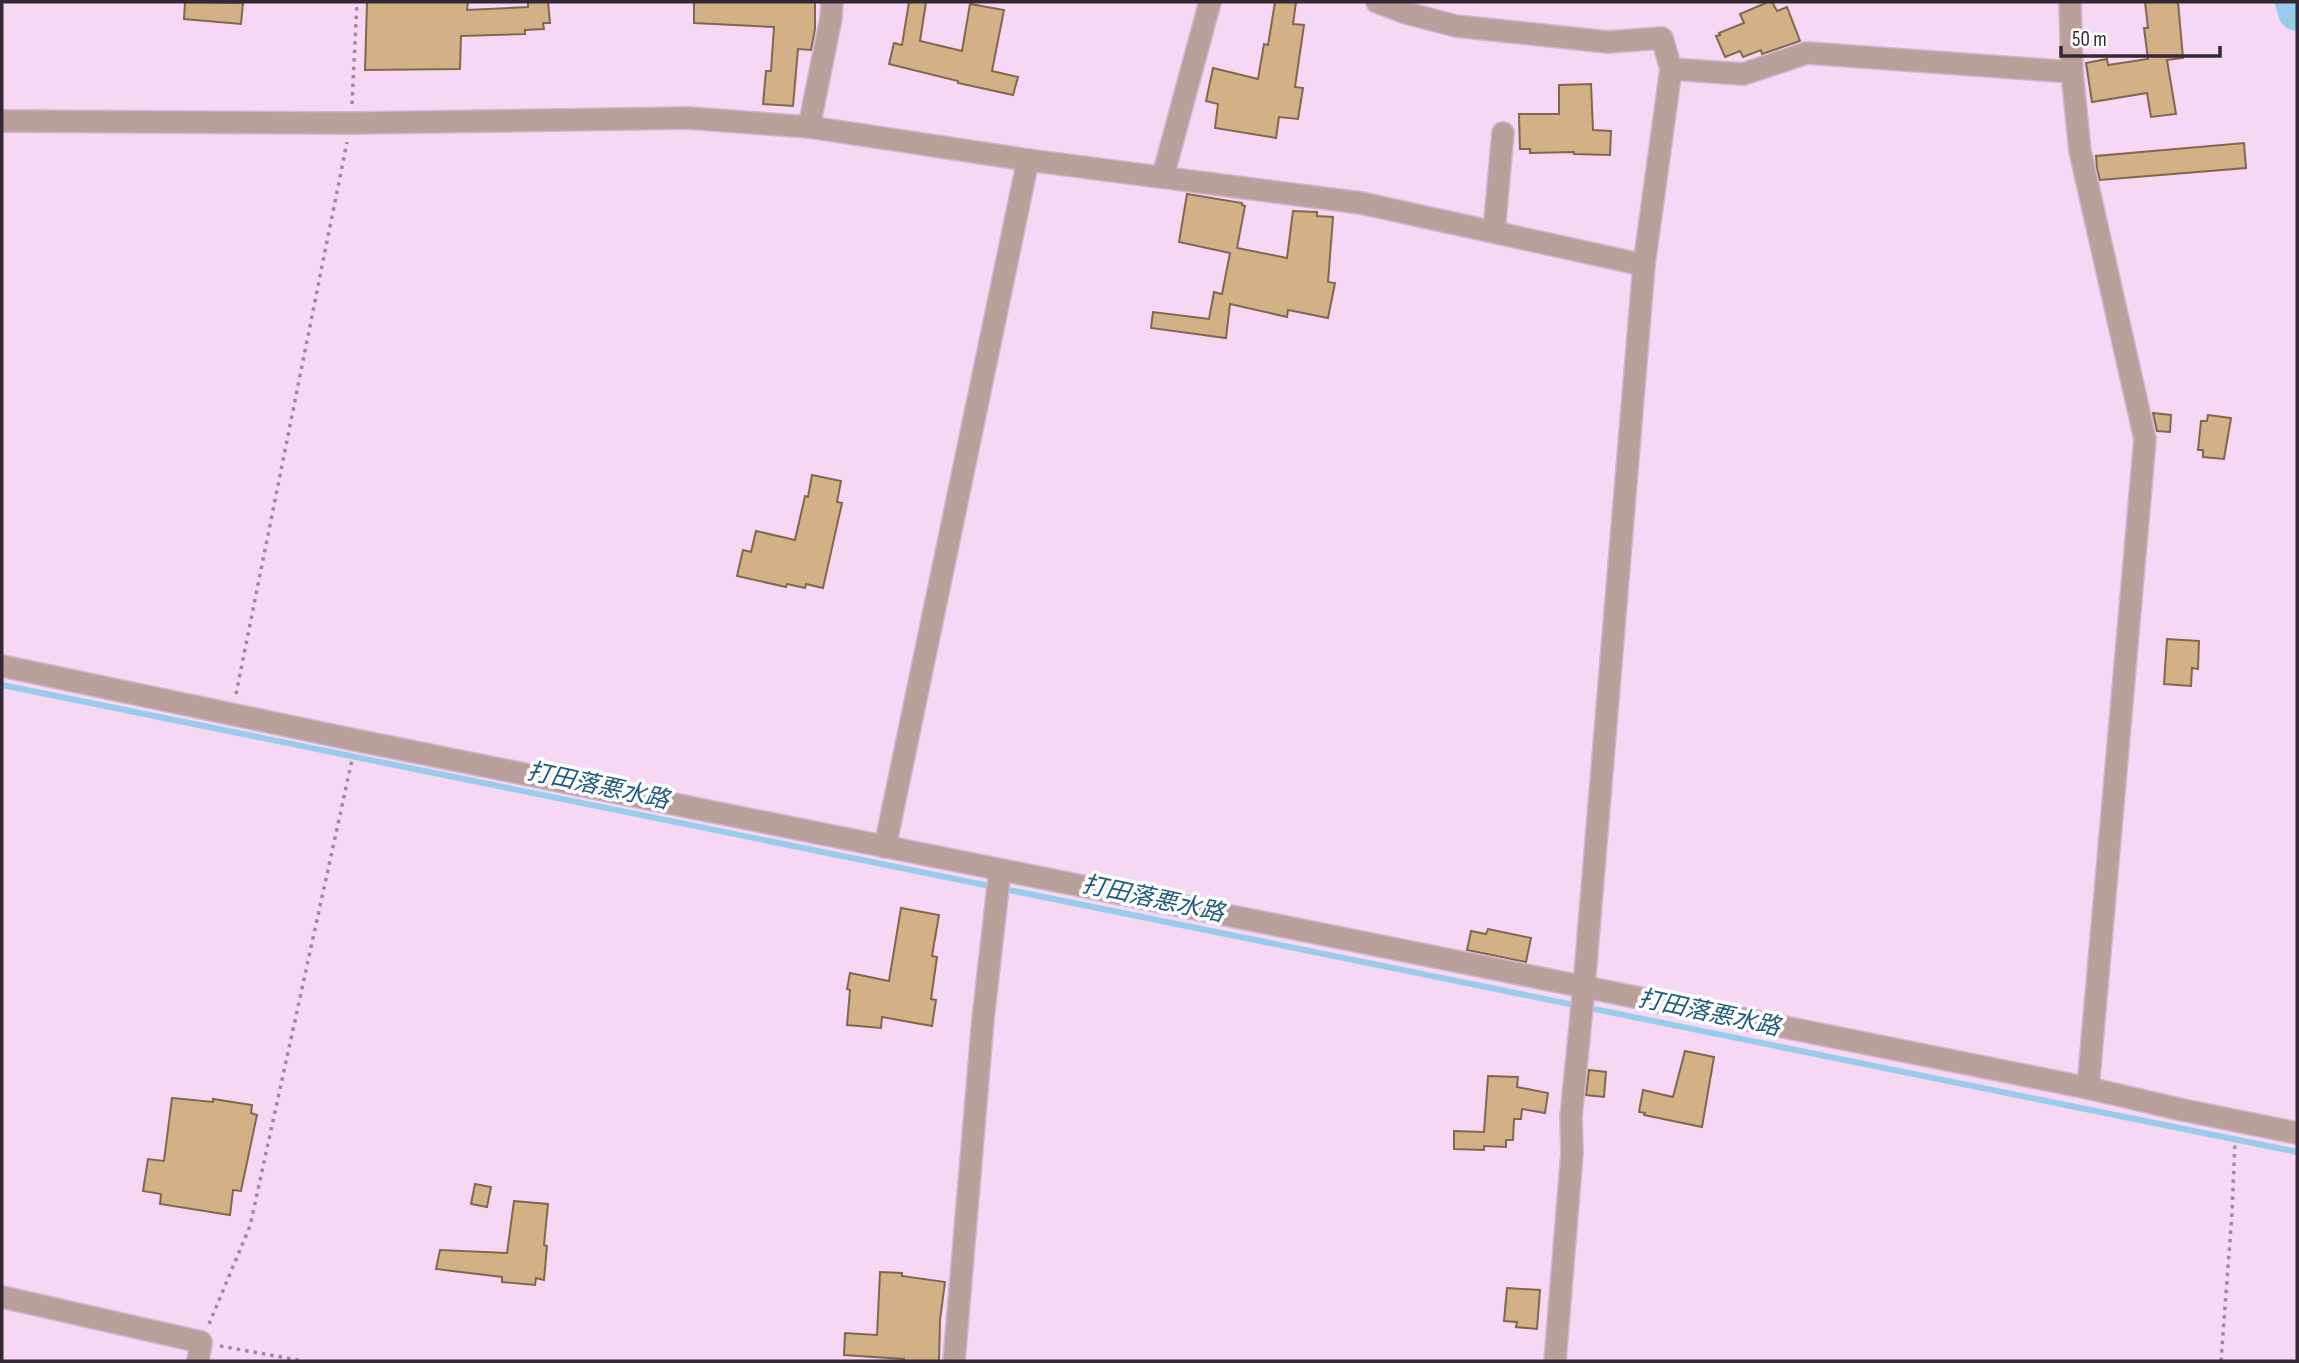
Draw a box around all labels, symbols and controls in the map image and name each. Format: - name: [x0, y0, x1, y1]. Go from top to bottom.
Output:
- scale bar: [2061, 14, 2220, 58]
- text: 50 m: [2072, 27, 2107, 52]
- water label: 打田落悪水路: [525, 757, 673, 816]
- water label: 打田落悪水路: [1080, 870, 1228, 929]
- water label: 打田落悪水路: [1636, 984, 1784, 1043]

